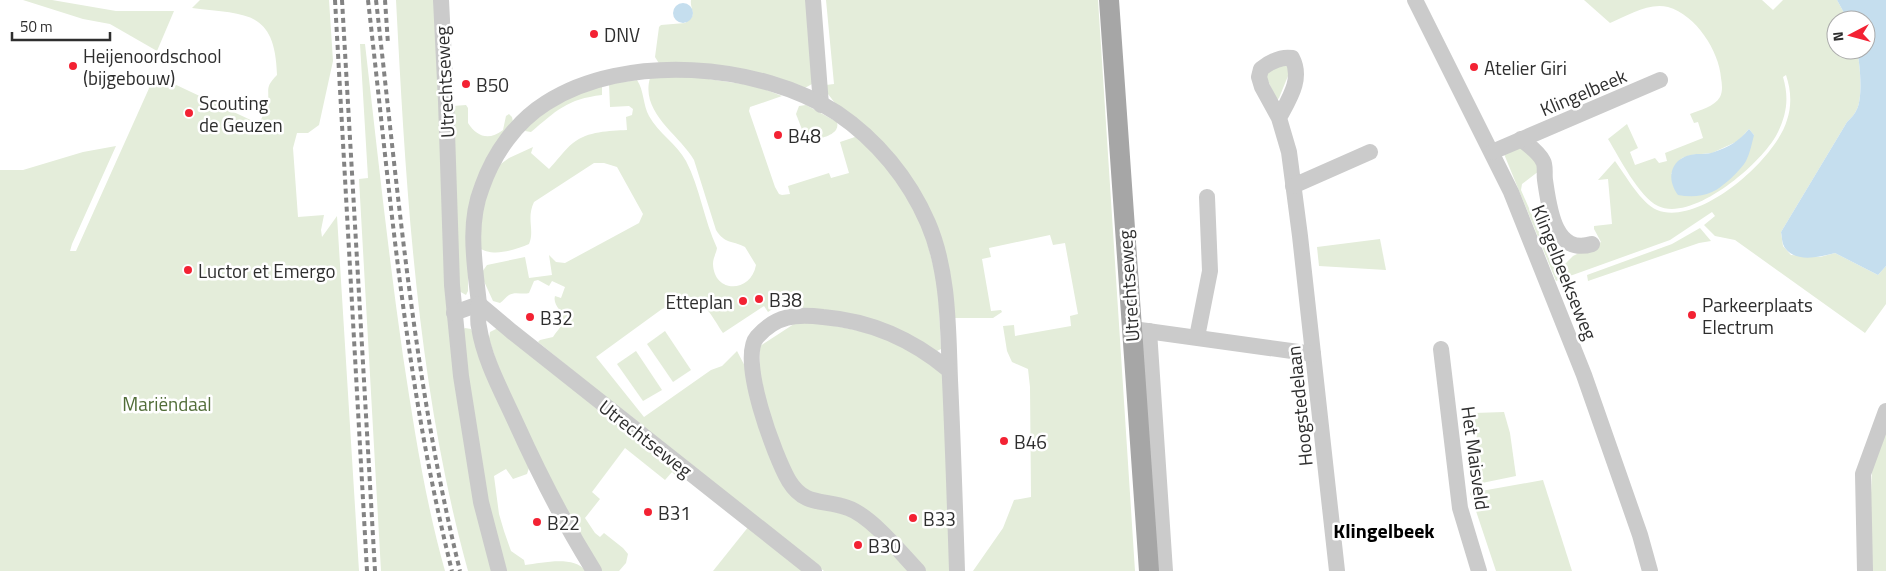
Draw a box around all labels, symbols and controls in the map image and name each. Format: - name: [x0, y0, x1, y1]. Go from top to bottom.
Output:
- scale bar: [12, 10, 110, 42]
- north arrow: [1826, 10, 1876, 60]
- text: 50 m: [20, 15, 53, 38]
- place label: DNV: [604, 20, 640, 49]
- street label: Utrechtseweg: [427, 25, 461, 139]
- marker: DNV: [588, 28, 600, 40]
- text: N: [1827, 30, 1849, 42]
- place label: Heijenoordschool (bijgebouw): [83, 41, 222, 92]
- place label: Atelier Giri: [1484, 53, 1567, 82]
- marker: Heijenoordschool (bijgebouw): [67, 60, 79, 72]
- marker: Atelier Giri: [1468, 61, 1480, 73]
- street label: Klingelbeek: [1535, 61, 1631, 123]
- place label: B50: [476, 70, 509, 99]
- marker: B50: [460, 78, 472, 90]
- place label: Scouting de Geuzen: [199, 88, 283, 139]
- marker: Scouting de Geuzen: [183, 107, 195, 119]
- place label: B48: [788, 121, 821, 150]
- marker: B48: [772, 129, 784, 141]
- street label: Klingelbeekseweg: [1525, 200, 1605, 344]
- street label: Utrechtseweg: [1110, 229, 1146, 343]
- place label: Luctor et Emergo: [198, 256, 335, 285]
- marker: Luctor et Emergo: [182, 264, 194, 276]
- place label: B38: [769, 285, 802, 314]
- place label: Etteplan: [666, 287, 733, 316]
- place label: Parkeerplaats Electrum: [1702, 290, 1813, 341]
- marker: B38: [753, 293, 765, 305]
- marker: Etteplan: [737, 295, 749, 307]
- place label: B32: [540, 303, 573, 332]
- marker: Parkeerplaats Electrum: [1686, 309, 1698, 321]
- marker: B32: [524, 311, 536, 323]
- street label: Hoogstedelaan: [1278, 344, 1320, 468]
- park label: Mariëndaal: [122, 389, 212, 418]
- street label: Utrechtseweg: [593, 392, 699, 484]
- street label: Het Maisveld: [1454, 404, 1498, 512]
- place label: B46: [1014, 427, 1047, 456]
- marker: B46: [998, 435, 1010, 447]
- place label: B31: [658, 498, 691, 527]
- place label: B33: [923, 504, 956, 533]
- marker: B31: [642, 506, 654, 518]
- place label: B22: [547, 508, 580, 537]
- marker: B33: [907, 512, 919, 524]
- district label: Klingelbeek: [1333, 515, 1435, 546]
- marker: B22: [531, 516, 543, 528]
- place label: B30: [868, 531, 901, 560]
- marker: B30: [852, 539, 864, 551]

